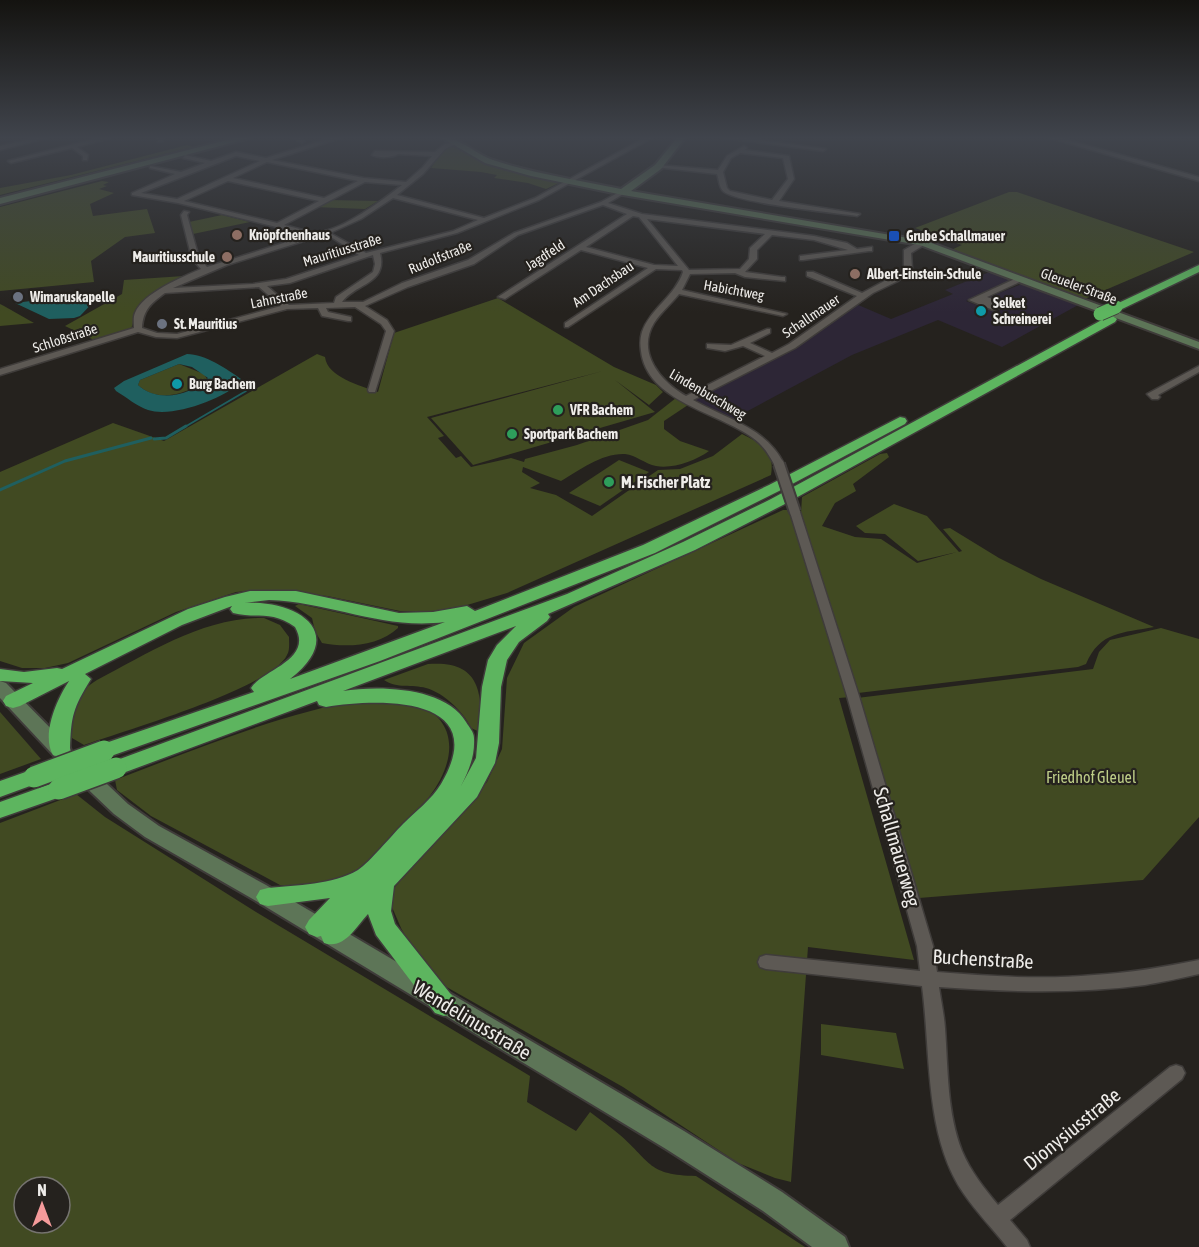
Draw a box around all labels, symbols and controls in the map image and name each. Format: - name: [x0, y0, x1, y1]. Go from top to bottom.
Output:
- place label: Knöpfchenhaus: [249, 227, 330, 243]
- marker: Knöpfchenhaus: [230, 228, 244, 242]
- place label: Grube Schallmauer: [906, 228, 1006, 244]
- marker: Grube Schallmauer: [887, 229, 901, 243]
- street label: Mauritiusstraße: [301, 230, 383, 270]
- street label: Jagdfeld: [522, 236, 568, 274]
- street label: Rudolfstraße: [406, 237, 474, 277]
- place label: Mauritiusschule: [132, 249, 215, 265]
- marker: Mauritiusschule: [220, 250, 234, 264]
- street label: Am Dachsbau: [569, 258, 637, 310]
- street label: Gleueler Straße: [1039, 265, 1119, 307]
- place label: Albert-Einstein-Schule: [866, 266, 981, 282]
- marker: Albert-Einstein-Schule: [848, 267, 862, 281]
- street label: Habichtweg: [703, 277, 765, 303]
- street label: Lahnstraße: [249, 285, 309, 311]
- place label: Wimaruskapelle: [29, 289, 115, 305]
- marker: Wimaruskapelle: [11, 290, 25, 304]
- street label: Schallmauer: [779, 291, 843, 341]
- place label: Selket Schreinerei: [993, 295, 1051, 327]
- marker: Selket Schreinerei: [974, 304, 988, 318]
- place label: St. Mauritius: [174, 316, 237, 332]
- marker: St. Mauritius: [155, 317, 169, 331]
- street label: Schloßstraße: [31, 320, 99, 356]
- street label: Lindenbuschweg: [667, 366, 749, 422]
- place label: Burg Bachem: [189, 376, 256, 392]
- marker: Burg Bachem: [170, 377, 184, 391]
- place label: VFR Bachem: [569, 402, 633, 418]
- marker: VFR Bachem: [551, 403, 565, 417]
- place label: Sportpark Bachem: [524, 426, 618, 442]
- marker: Sportpark Bachem: [505, 427, 519, 441]
- place label: M. Fischer Platz: [621, 473, 711, 491]
- marker: M. Fischer Platz: [602, 475, 616, 489]
- park label: Friedhof Gleuel: [1046, 768, 1137, 786]
- street label: Schallmauerweg: [869, 784, 926, 910]
- street label: Buchenstraße: [932, 944, 1034, 973]
- street label: Wendelinusstraße: [409, 975, 535, 1064]
- street label: Dionysiusstraße: [1019, 1083, 1125, 1175]
- north arrow: [12, 1175, 72, 1235]
- text: N: [37, 1181, 47, 1199]

